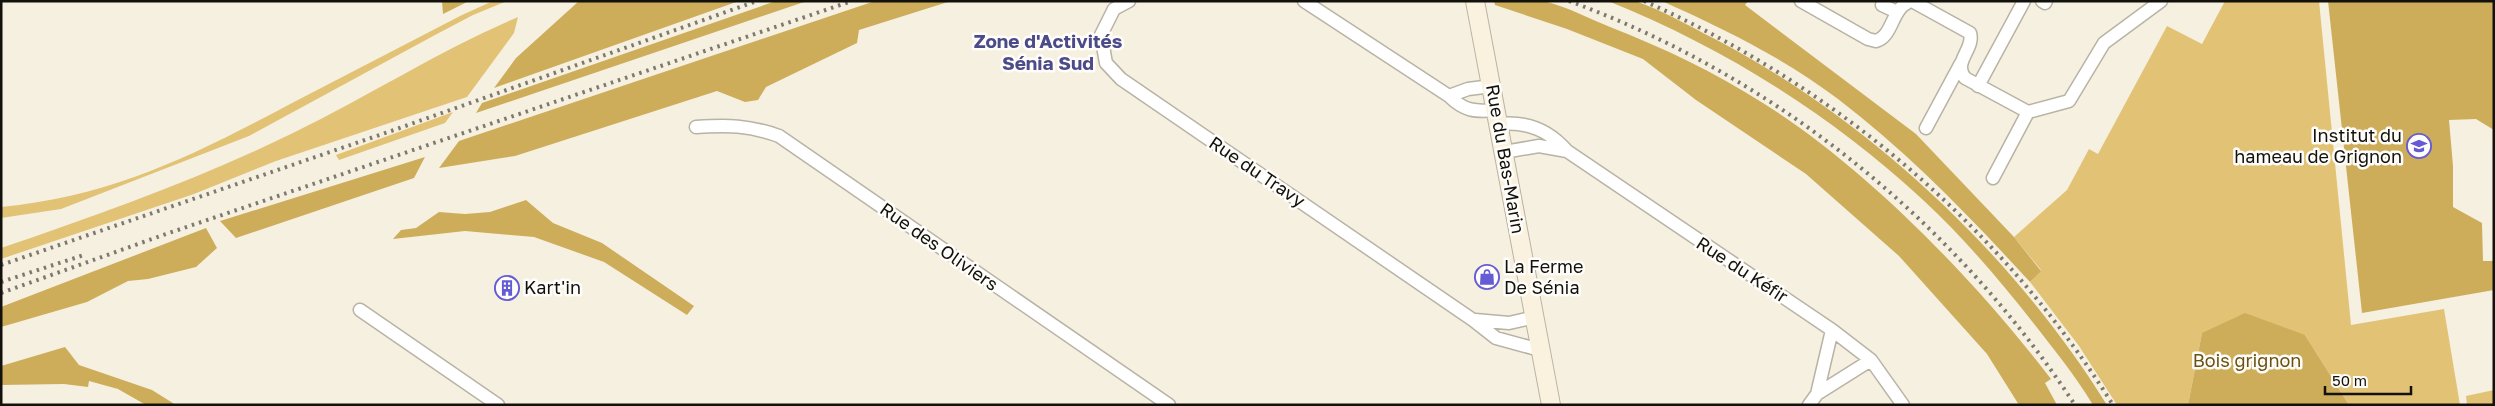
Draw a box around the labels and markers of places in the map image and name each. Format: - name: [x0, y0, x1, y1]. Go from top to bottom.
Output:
- place label: Institut du hameau de Grignon: [2234, 124, 2402, 167]
- school or university icon: Institut du hameau de Grignon: [2406, 133, 2432, 159]
- place label: La Ferme De Sénia: [1504, 255, 1583, 298]
- shop icon: La Ferme De Sénia: [1474, 264, 1500, 290]
- building icon: Kart'in: [494, 275, 520, 301]
- place label: Kart'in: [524, 276, 581, 298]

